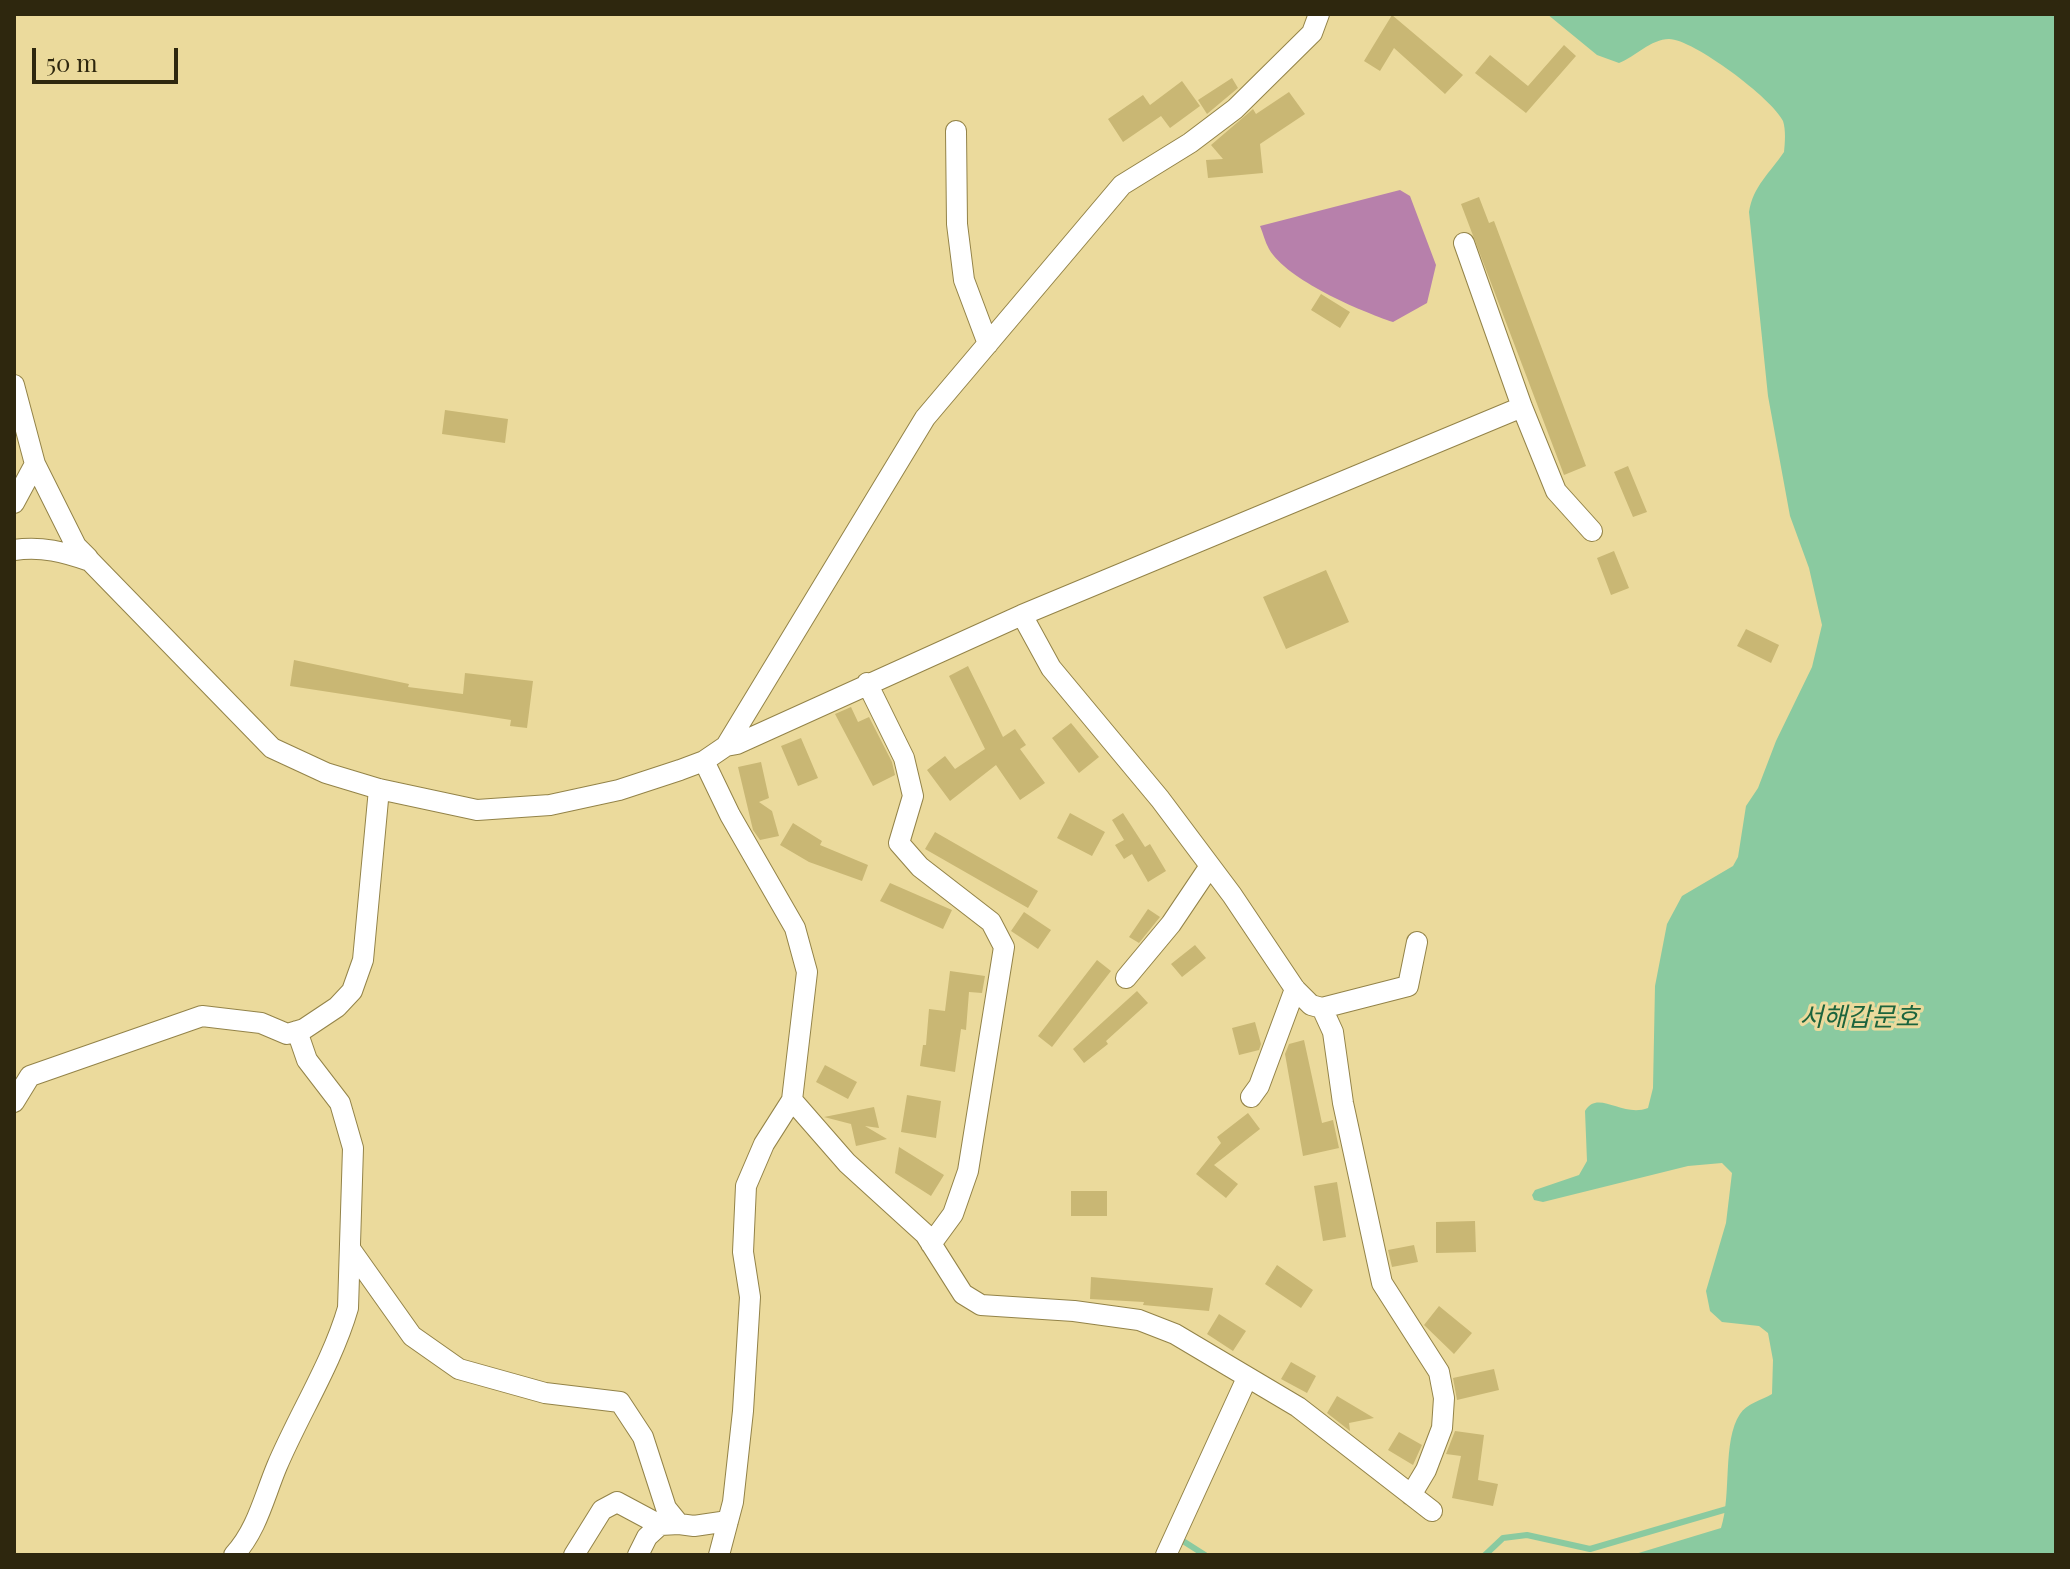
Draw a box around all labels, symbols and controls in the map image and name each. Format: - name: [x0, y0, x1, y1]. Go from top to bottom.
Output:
- scale bar: [36, 32, 182, 82]
- text: 50 m: [46, 46, 98, 78]
- water label: 서해갑문호: [1799, 1002, 1919, 1034]

